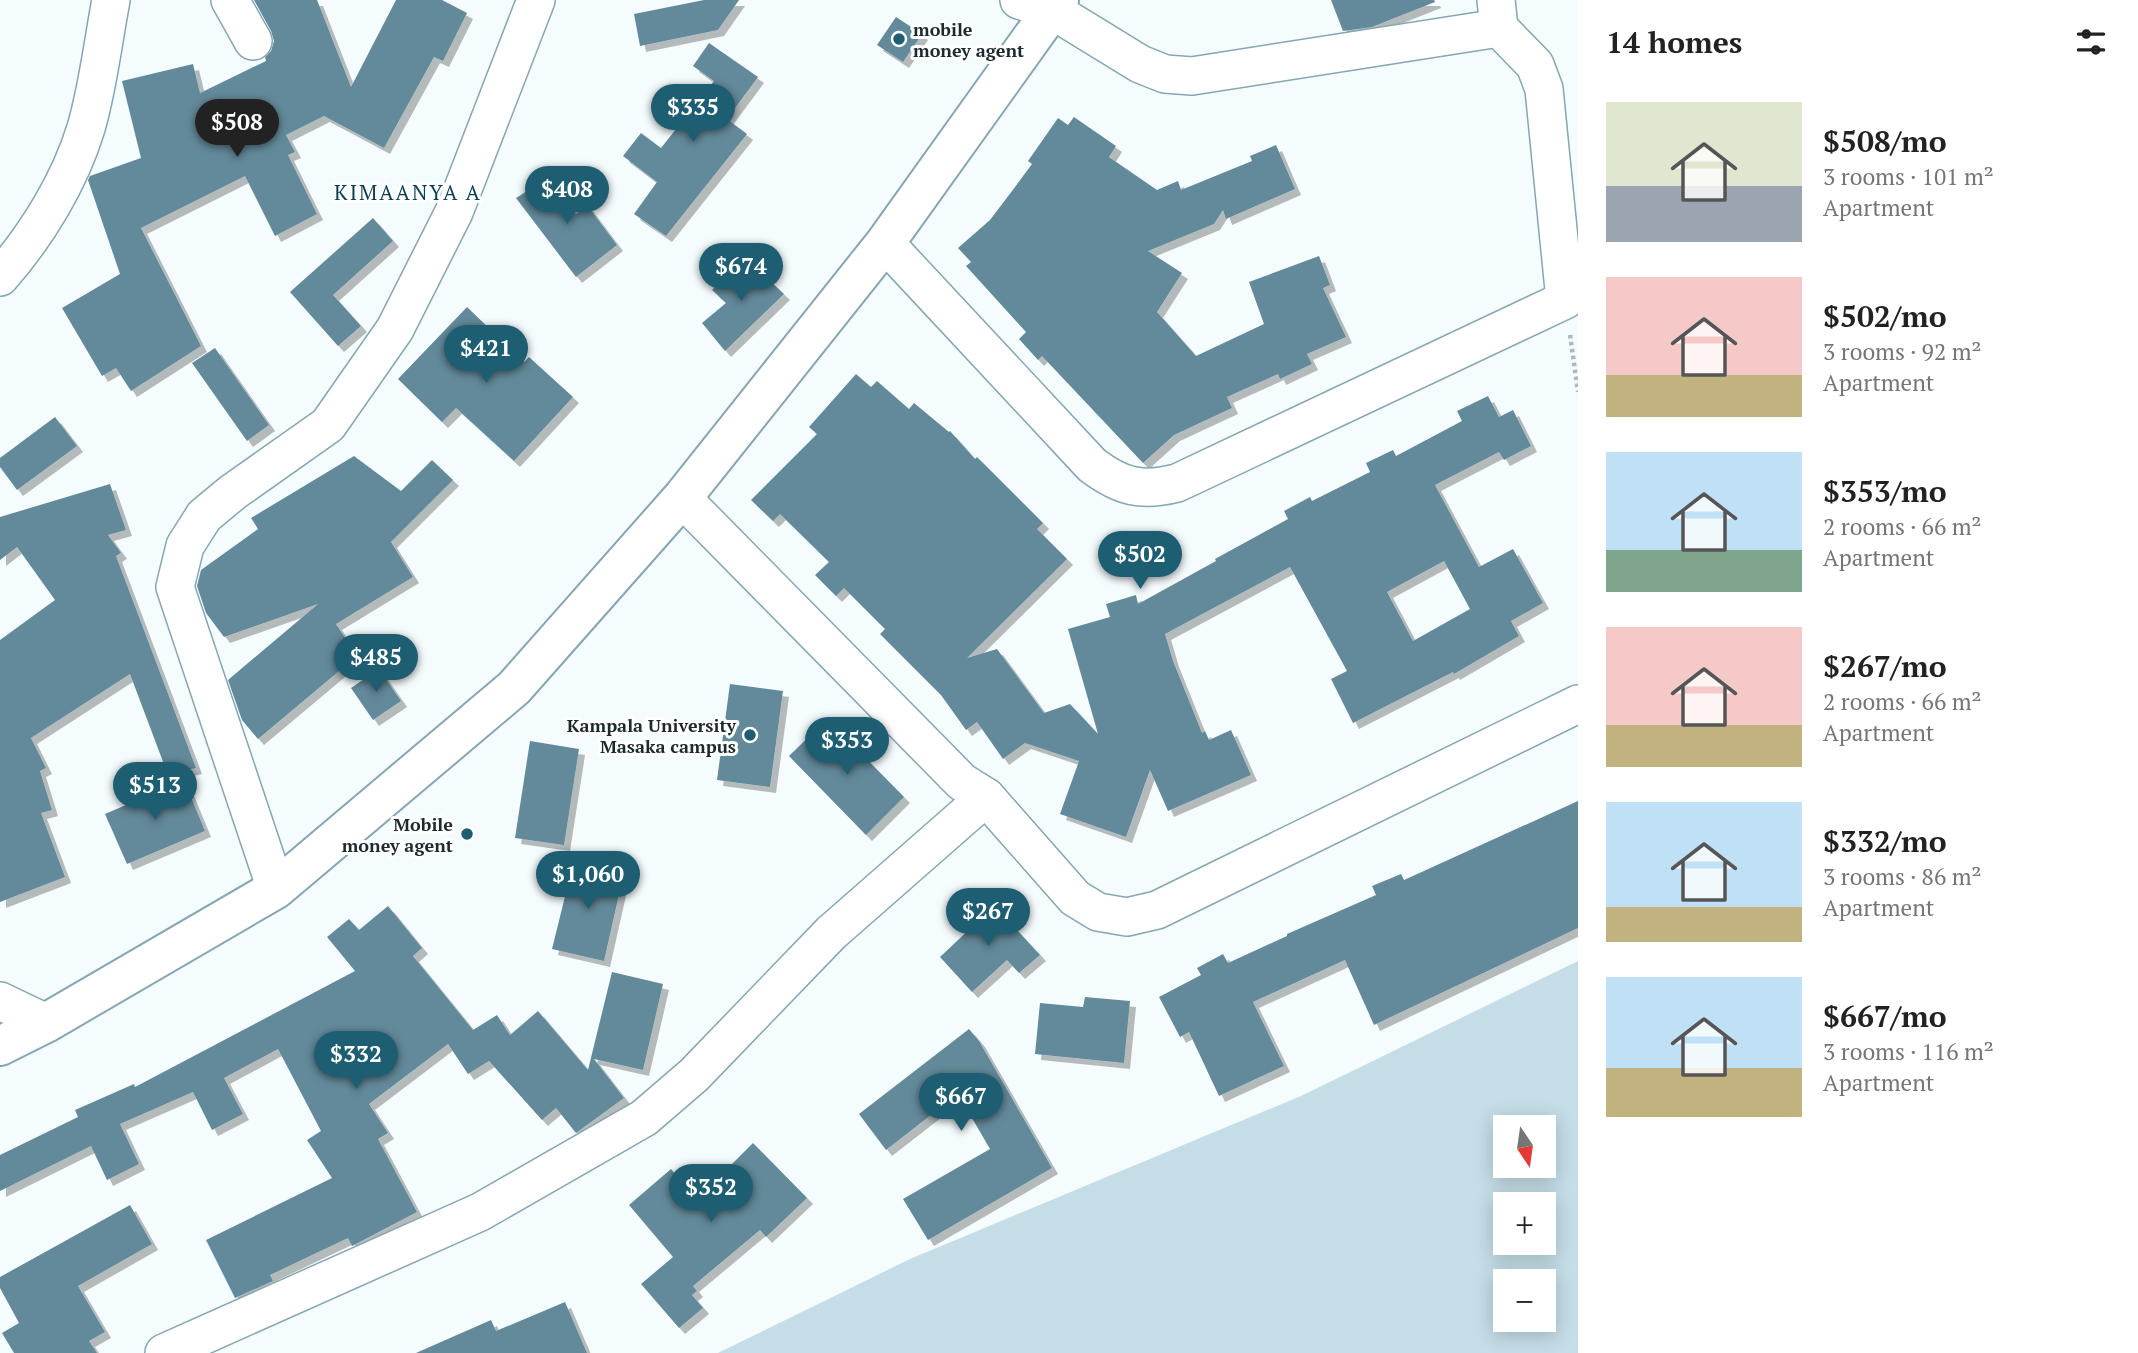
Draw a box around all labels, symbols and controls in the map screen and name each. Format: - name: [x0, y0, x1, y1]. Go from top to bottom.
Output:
- place label: mobile money agent: [913, 17, 1024, 62]
- text: 14 homes: [1606, 22, 1742, 62]
- icon: filters: [2072, 23, 2110, 61]
- marker: mobile money agent: [891, 31, 907, 47]
- pin: $335: [652, 85, 734, 144]
- text: $335: [667, 91, 719, 122]
- pin: $508: [196, 100, 278, 159]
- text: $508: [211, 106, 263, 137]
- text: $508/mo: [1823, 121, 1947, 161]
- icon: home: [1662, 130, 1746, 214]
- text: 3 rooms · 101 m²: [1823, 161, 1994, 192]
- pin: $408: [526, 166, 608, 226]
- text: $408: [541, 173, 593, 204]
- district label: KIMAANYA A: [334, 178, 482, 206]
- text: Apartment: [1823, 192, 1934, 223]
- pin: $674: [700, 244, 782, 303]
- text: $674: [715, 250, 767, 281]
- text: $502/mo: [1823, 296, 1947, 336]
- icon: home: [1662, 305, 1746, 389]
- pin: $421: [445, 326, 527, 385]
- text: $421: [460, 332, 512, 363]
- text: 3 rooms · 92 m²: [1823, 336, 1982, 367]
- text: Apartment: [1823, 367, 1934, 398]
- text: $353/mo: [1823, 471, 1947, 511]
- icon: home: [1662, 480, 1746, 564]
- text: 2 rooms · 66 m²: [1823, 511, 1982, 542]
- pin: $502: [1099, 532, 1181, 591]
- text: $502: [1114, 538, 1166, 569]
- text: Apartment: [1823, 542, 1934, 573]
- pin: $485: [335, 634, 417, 694]
- text: $485: [350, 641, 402, 672]
- text: $267/mo: [1823, 646, 1947, 686]
- icon: home: [1662, 655, 1746, 739]
- text: 2 rooms · 66 m²: [1823, 686, 1982, 717]
- place label: Kampala University Masaka campus: [567, 713, 736, 758]
- text: Apartment: [1823, 717, 1934, 748]
- pin: $353: [806, 718, 888, 777]
- text: $353: [821, 724, 873, 755]
- marker: Kampala University Masaka campus: [742, 727, 758, 743]
- pin: $513: [114, 762, 196, 822]
- text: $513: [129, 769, 181, 800]
- place label: Mobile money agent: [342, 812, 453, 857]
- text: $332/mo: [1823, 821, 1947, 861]
- marker: Mobile money agent: [459, 826, 475, 842]
- icon: home: [1662, 830, 1746, 914]
- pin: $1,060: [531, 852, 645, 911]
- text: $1,060: [552, 858, 624, 889]
- text: 3 rooms · 86 m²: [1823, 861, 1982, 892]
- pin: $267: [947, 888, 1029, 948]
- text: Apartment: [1823, 892, 1934, 923]
- text: $267: [962, 895, 1014, 926]
- text: $667/mo: [1823, 996, 1947, 1036]
- icon: home: [1662, 1005, 1746, 1089]
- pin: $332: [315, 1032, 397, 1091]
- text: 3 rooms · 116 m²: [1823, 1036, 1994, 1067]
- text: $332: [330, 1038, 382, 1069]
- text: Apartment: [1823, 1067, 1934, 1098]
- pin: $667: [920, 1074, 1002, 1133]
- text: $667: [935, 1080, 987, 1111]
- north arrow: [1493, 1115, 1556, 1178]
- map controls: [1493, 1115, 1556, 1332]
- pin: $352: [670, 1164, 752, 1224]
- text: $352: [685, 1171, 737, 1202]
- button: +: [1493, 1192, 1556, 1255]
- button: −: [1493, 1269, 1556, 1332]

